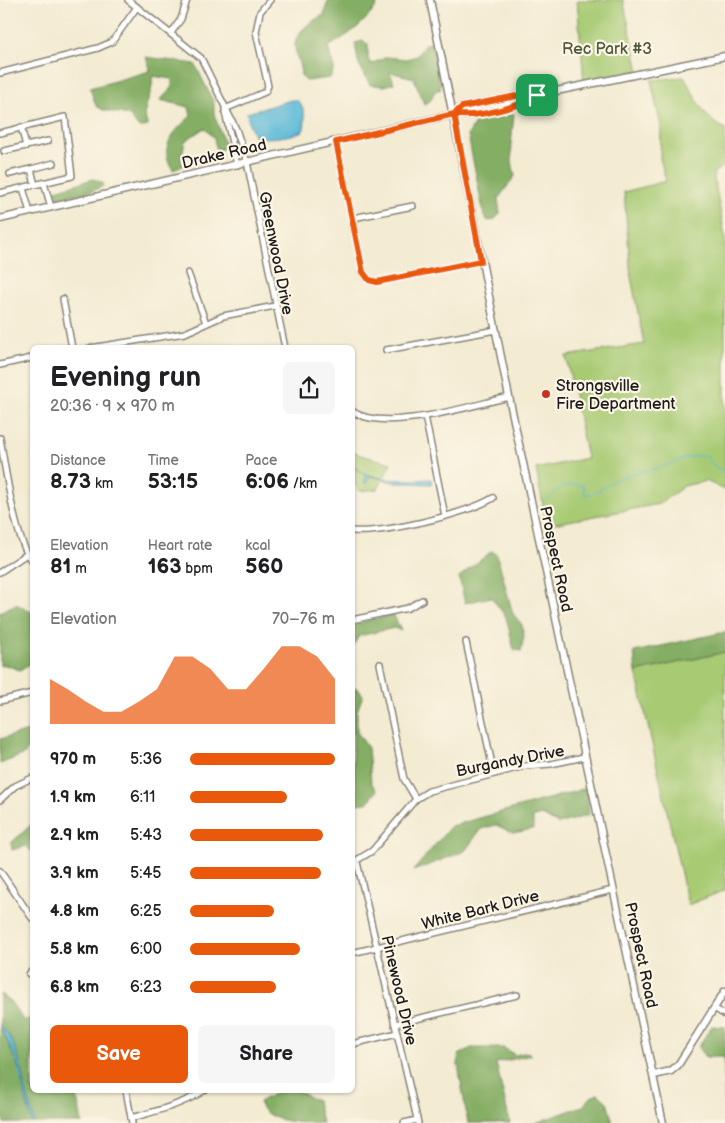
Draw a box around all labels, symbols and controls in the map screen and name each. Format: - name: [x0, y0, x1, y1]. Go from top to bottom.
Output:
- park label: Rec Park #3: [562, 40, 652, 59]
- pin: [516, 74, 558, 116]
- icon: arrive: [523, 81, 551, 109]
- street label: Drake Road: [180, 136, 268, 173]
- street label: Greenwood Drive: [254, 190, 297, 317]
- text: Evening run: [50, 361, 201, 394]
- button: share: [283, 362, 335, 414]
- place label: Strongsville Fire Department: [556, 377, 675, 414]
- marker: Strongsville Fire Department: [540, 388, 552, 400]
- text: 20:36 · 9 × 970 m: [50, 397, 175, 416]
- text: Distance: [50, 452, 106, 469]
- text: Time: [148, 452, 179, 469]
- text: Pace: [245, 452, 277, 469]
- text: 8.73: [50, 469, 91, 494]
- text: 53:15: [148, 469, 198, 494]
- text: 6:06: [245, 469, 289, 494]
- text: km: [91, 475, 113, 492]
- text: /km: [289, 475, 317, 492]
- street label: Prospect Road: [535, 505, 576, 614]
- text: Elevation: [50, 537, 108, 554]
- text: Heart rate: [148, 537, 212, 554]
- text: kcal: [245, 537, 270, 554]
- text: 81: [50, 554, 71, 579]
- text: 163: [148, 554, 182, 579]
- text: 560: [245, 554, 283, 579]
- text: m: [71, 560, 87, 577]
- text: bpm: [182, 560, 213, 577]
- text: Elevation: [50, 610, 117, 629]
- text: 70–76 m: [272, 610, 335, 629]
- street label: Burgandy Drive: [454, 742, 567, 781]
- text: 970 m: [50, 750, 96, 769]
- text: 5:36: [130, 750, 162, 769]
- text: 1.9 km: [50, 788, 96, 807]
- text: 6:11: [130, 788, 155, 807]
- text: 2.9 km: [50, 826, 99, 845]
- text: 5:43: [130, 826, 162, 845]
- text: 3.9 km: [50, 864, 99, 883]
- text: 5:45: [130, 864, 161, 883]
- street label: White Bark Drive: [420, 887, 542, 934]
- street label: Prospect Road: [620, 901, 661, 1010]
- text: 4.8 km: [50, 902, 99, 921]
- text: 6:25: [130, 902, 162, 921]
- street label: Pinewood Drive: [377, 934, 421, 1048]
- text: 5.8 km: [50, 940, 99, 959]
- text: 6:00: [130, 940, 162, 959]
- text: 6.8 km: [50, 978, 99, 997]
- text: 6:23: [130, 978, 162, 997]
- button: Save: [50, 1025, 188, 1083]
- button: Share: [198, 1025, 335, 1083]

